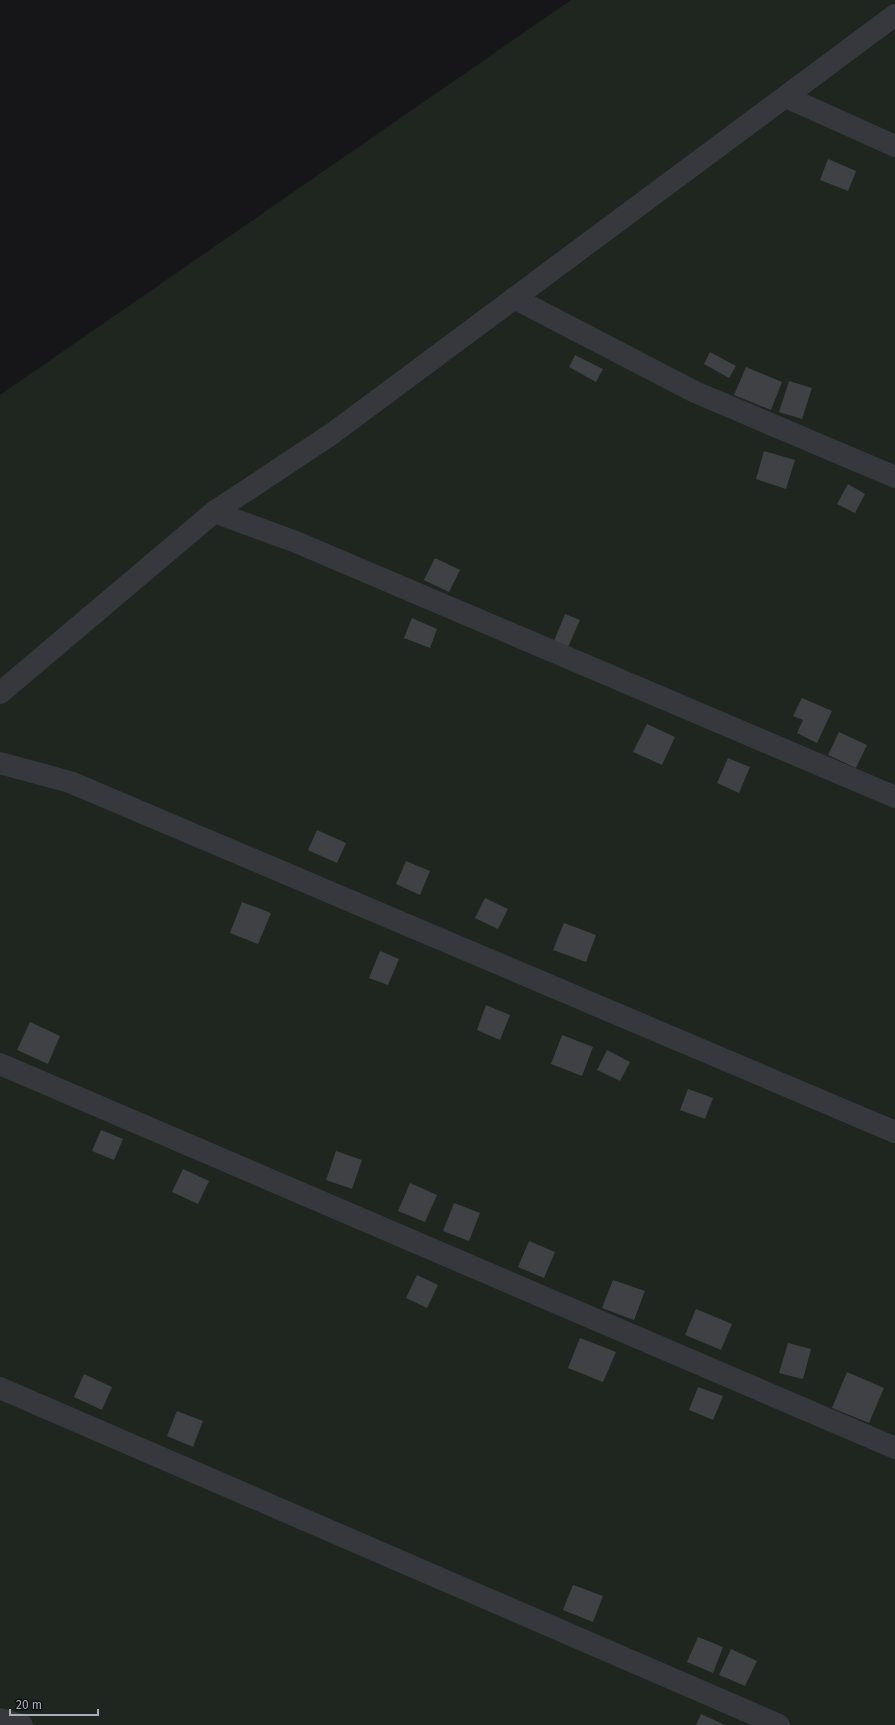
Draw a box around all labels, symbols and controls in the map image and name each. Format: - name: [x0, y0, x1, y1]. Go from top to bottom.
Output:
- scale bar: [10, 1691, 98, 1717]
- text: 20 m: [16, 1698, 42, 1712]

